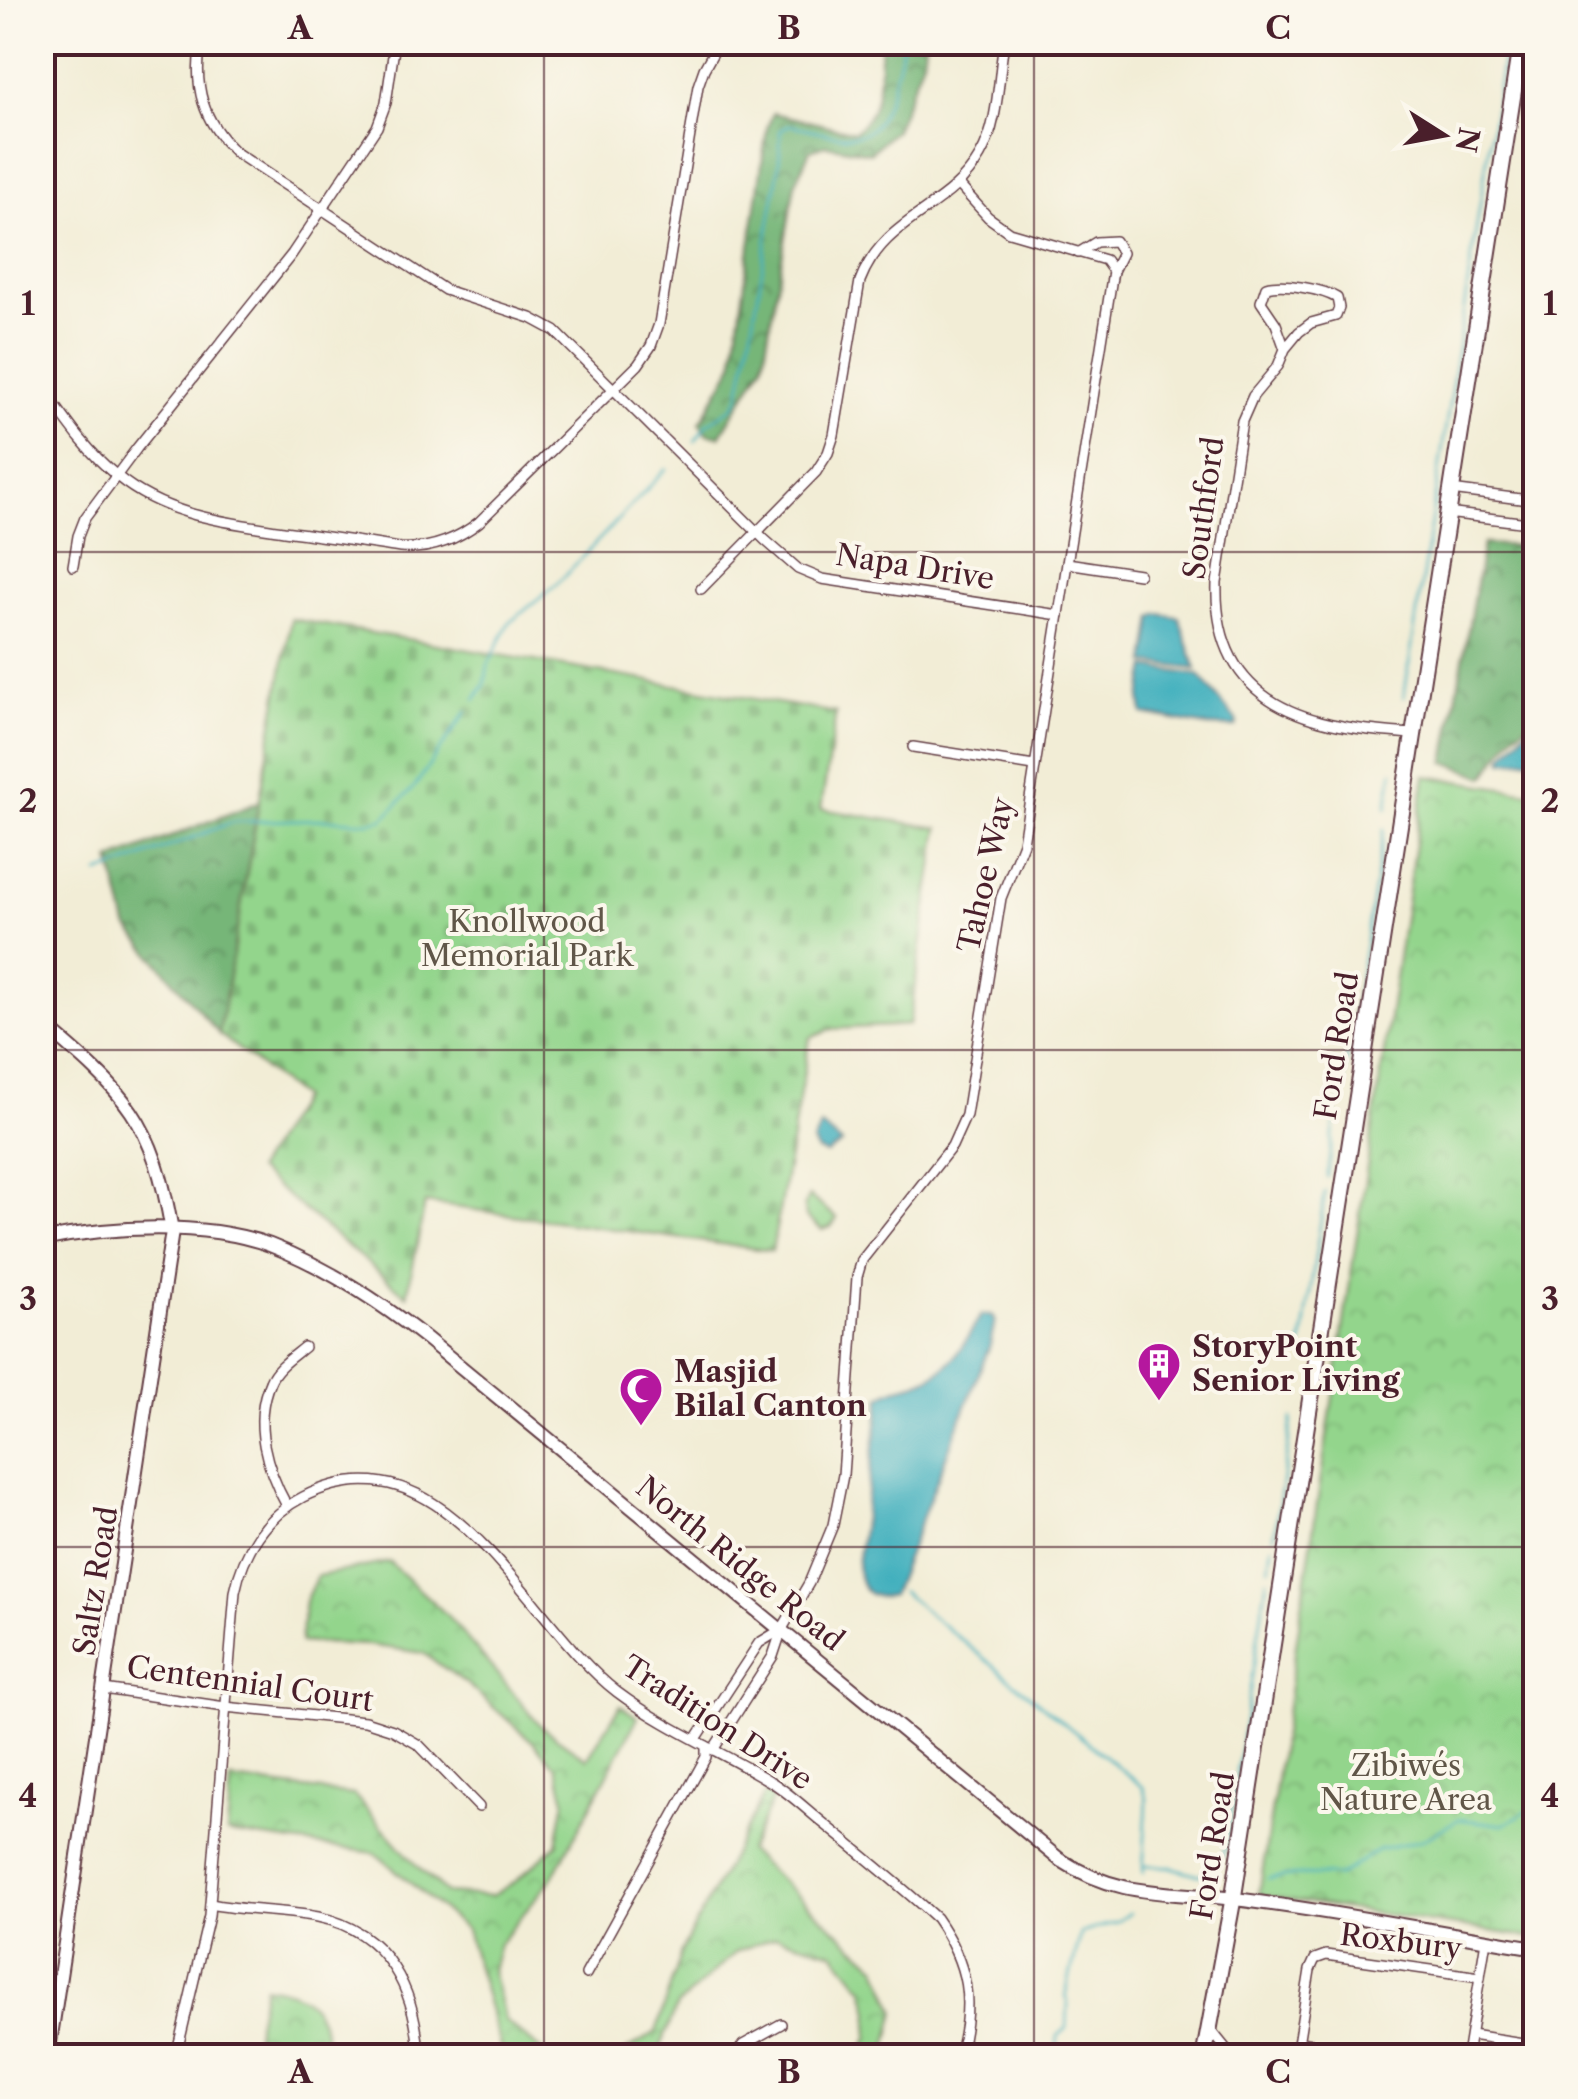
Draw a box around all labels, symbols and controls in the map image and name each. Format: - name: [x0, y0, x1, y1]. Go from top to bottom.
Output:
- text: A: [287, 8, 314, 47]
- text: B: [777, 8, 801, 47]
- text: C: [1265, 8, 1291, 47]
- north arrow: [1393, 85, 1493, 185]
- text: N: [1449, 125, 1487, 155]
- text: 1: [21, 284, 36, 323]
- text: 1: [1543, 284, 1558, 323]
- street label: Southford: [1175, 434, 1232, 582]
- street label: Napa Drive: [833, 536, 997, 597]
- text: 2: [19, 781, 37, 820]
- text: 2: [1541, 781, 1559, 820]
- street label: Tahoe Way: [950, 793, 1021, 956]
- park label: Knollwood Memorial Park: [421, 903, 635, 974]
- street label: Ford Road: [1307, 969, 1366, 1123]
- text: 3: [19, 1279, 37, 1318]
- text: 3: [1541, 1279, 1559, 1318]
- place label: StoryPoint Senior Living: [1192, 1328, 1400, 1399]
- building icon: StoryPoint Senior Living: [1136, 1341, 1182, 1402]
- place label: Masjid Bilal Canton: [674, 1353, 867, 1424]
- mosque icon: Masjid Bilal Canton: [618, 1366, 664, 1427]
- street label: North Ridge Road: [629, 1469, 852, 1659]
- street label: Saltz Road: [65, 1504, 126, 1658]
- street label: Tradition Drive: [615, 1647, 819, 1798]
- street label: Centennial Court: [124, 1648, 376, 1719]
- park label: Zibiwés Nature Area: [1320, 1747, 1492, 1818]
- street label: Ford Road: [1183, 1769, 1242, 1923]
- text: 4: [19, 1776, 37, 1815]
- text: 4: [1541, 1776, 1559, 1815]
- street label: Roxbury: [1338, 1916, 1464, 1967]
- text: A: [287, 2052, 314, 2091]
- text: B: [777, 2052, 801, 2091]
- text: C: [1265, 2052, 1291, 2091]

